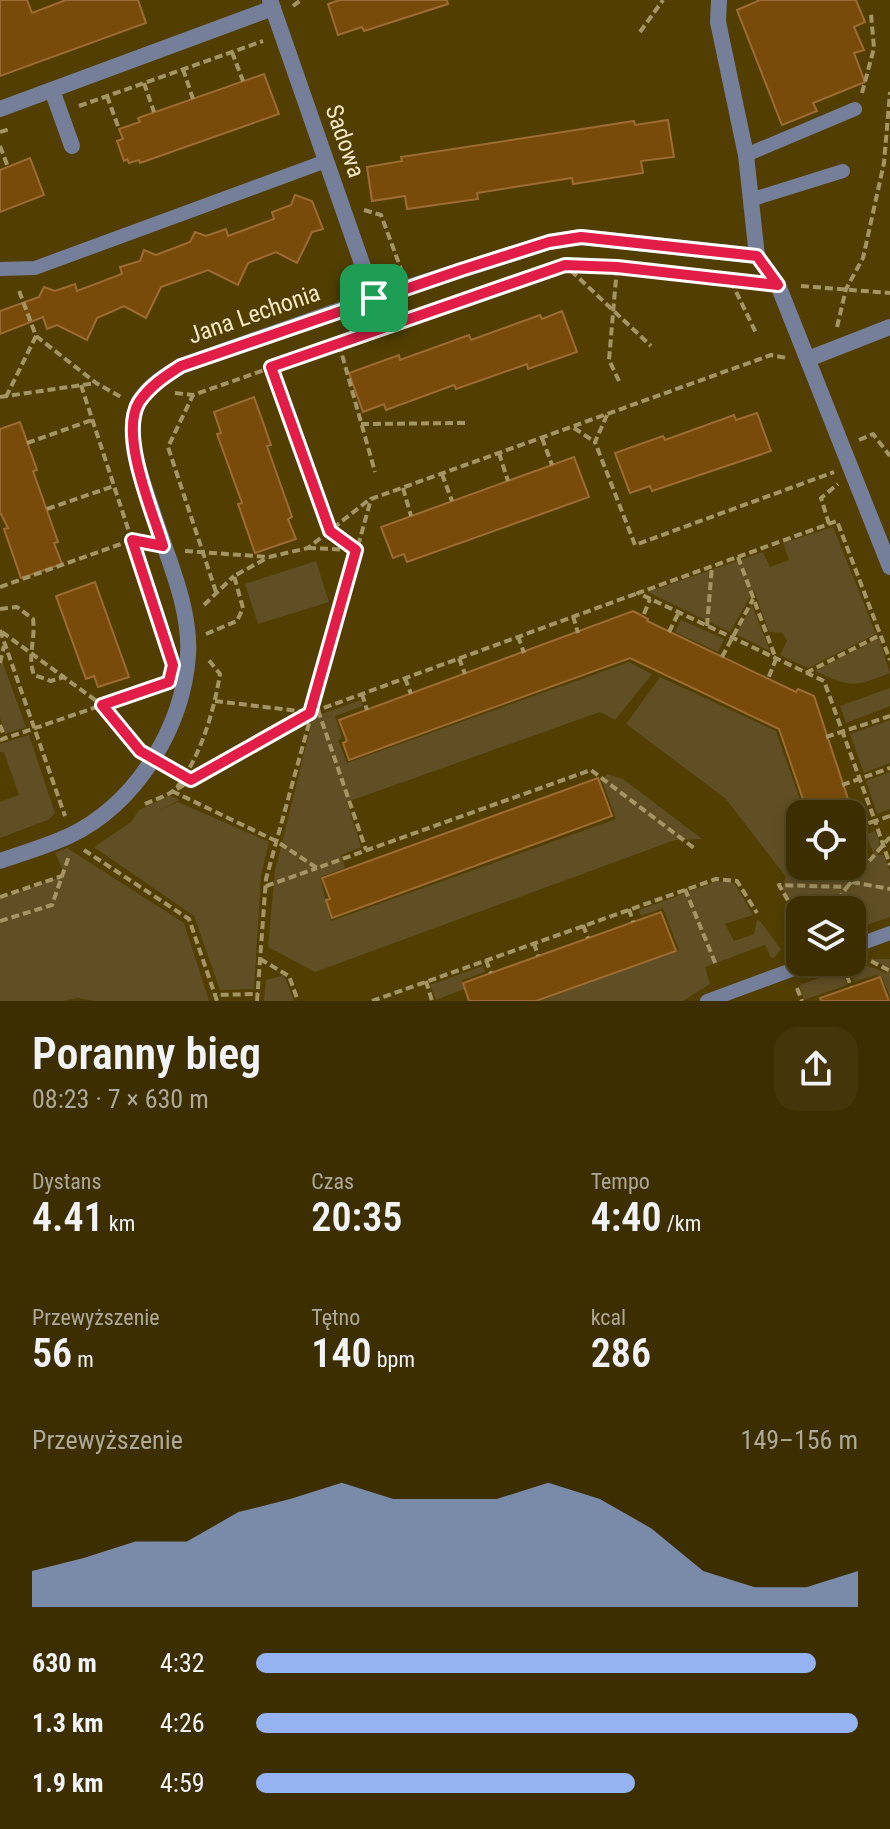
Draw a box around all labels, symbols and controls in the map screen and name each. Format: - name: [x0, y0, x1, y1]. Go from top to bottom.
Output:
- street label: Sadowa: [320, 101, 370, 181]
- pin: [340, 264, 408, 332]
- icon: arrive: [352, 276, 396, 320]
- street label: Jana Lechonia: [184, 278, 324, 350]
- map controls: [786, 800, 866, 976]
- button: locate: [786, 800, 866, 880]
- button: layers: [786, 896, 866, 976]
- button: share: [774, 1027, 858, 1111]
- text: Poranny bieg: [32, 1028, 261, 1080]
- text: 08:23 · 7 × 630 m: [32, 1084, 209, 1114]
- text: Dystans: [32, 1169, 102, 1194]
- text: Czas: [311, 1169, 354, 1194]
- text: Tempo: [591, 1169, 650, 1194]
- text: 4.41: [32, 1194, 104, 1241]
- text: 20:35: [311, 1194, 402, 1241]
- text: 4:40: [591, 1194, 662, 1241]
- text: km: [104, 1211, 135, 1236]
- text: /km: [662, 1211, 701, 1236]
- text: Przewyższenie: [32, 1305, 160, 1330]
- text: Tętno: [311, 1305, 360, 1330]
- text: kcal: [591, 1305, 626, 1330]
- text: 56: [32, 1330, 72, 1377]
- text: 140: [311, 1330, 372, 1377]
- text: 286: [591, 1330, 651, 1377]
- text: m: [72, 1347, 94, 1372]
- text: bpm: [372, 1347, 415, 1372]
- text: Przewyższenie: [32, 1425, 183, 1455]
- text: 149–156 m: [741, 1425, 858, 1455]
- text: 630 m: [32, 1648, 97, 1678]
- text: 4:32: [160, 1648, 205, 1678]
- text: 1.3 km: [32, 1708, 104, 1738]
- text: 4:26: [160, 1708, 205, 1738]
- text: 1.9 km: [32, 1768, 104, 1798]
- text: 4:59: [160, 1768, 205, 1798]

